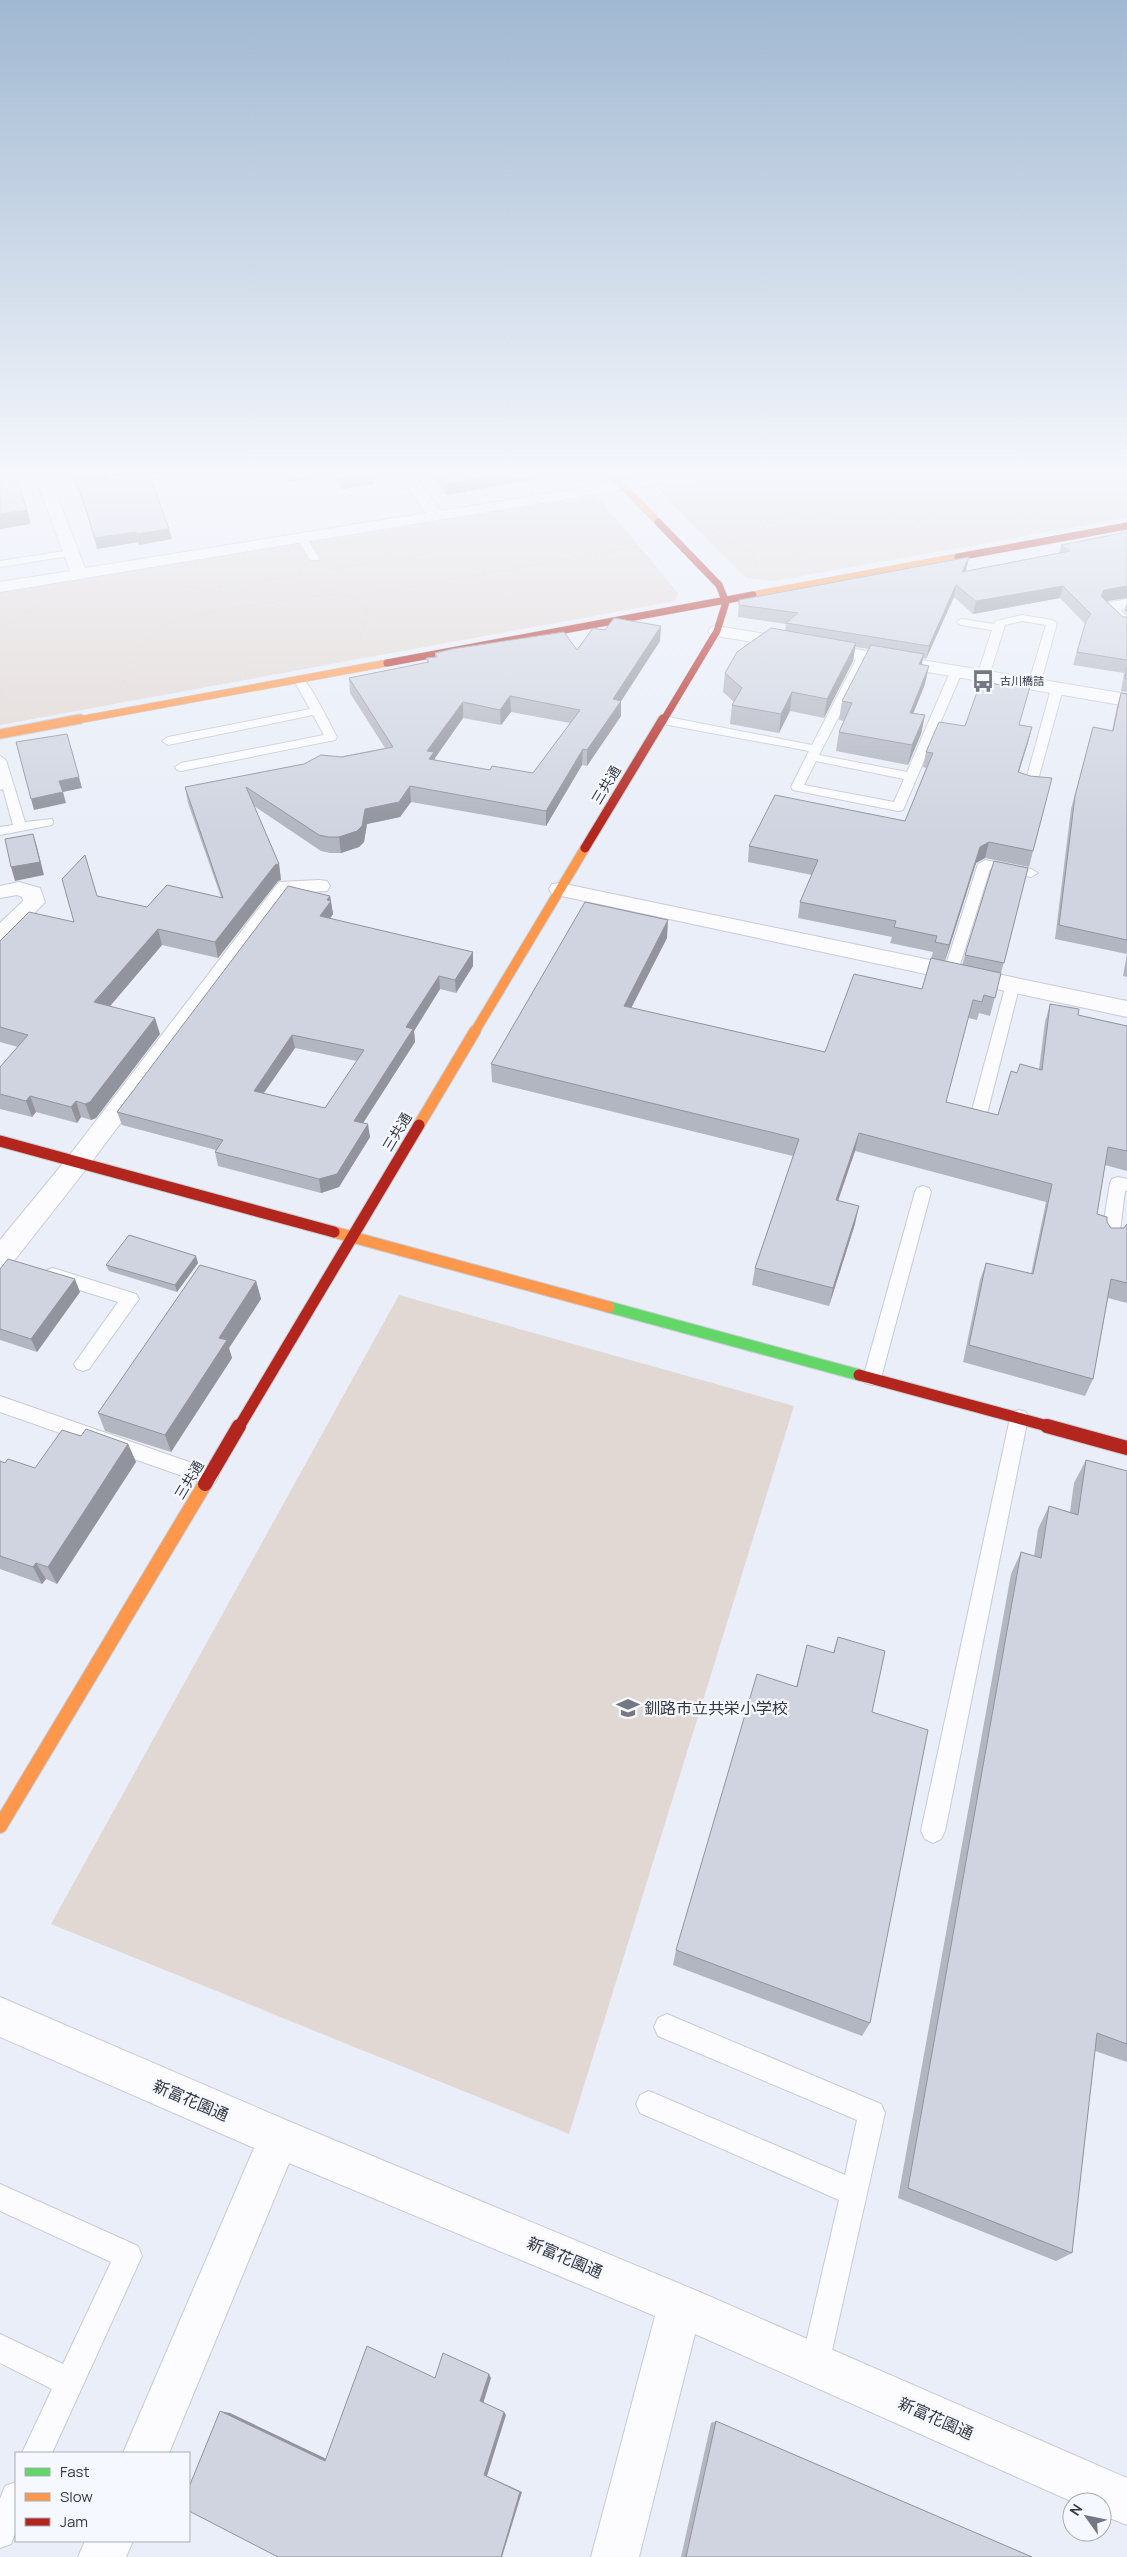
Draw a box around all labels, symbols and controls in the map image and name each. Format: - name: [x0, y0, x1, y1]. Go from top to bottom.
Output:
- bus stop icon: 古川橋詰: [970, 668, 996, 694]
- place label: 古川橋詰: [1000, 673, 1044, 688]
- street label: 三共通: [587, 762, 625, 808]
- street label: 三共通: [378, 1109, 416, 1155]
- street label: 三共通: [170, 1457, 208, 1503]
- school or university icon: 釧路市立共栄小学校: [615, 1695, 641, 1721]
- place label: 釧路市立共栄小学校: [644, 1697, 788, 1719]
- street label: 新富花園通: [150, 2074, 232, 2126]
- street label: 新富花園通: [524, 2231, 606, 2283]
- street label: 新富花園通: [895, 2392, 977, 2444]
- legend: [15, 2452, 190, 2542]
- text: Fast: [60, 2461, 89, 2482]
- text: Slow: [60, 2486, 93, 2507]
- north arrow: [1062, 2492, 1112, 2542]
- text: N: [1065, 2500, 1086, 2519]
- text: Jam: [60, 2511, 88, 2532]

